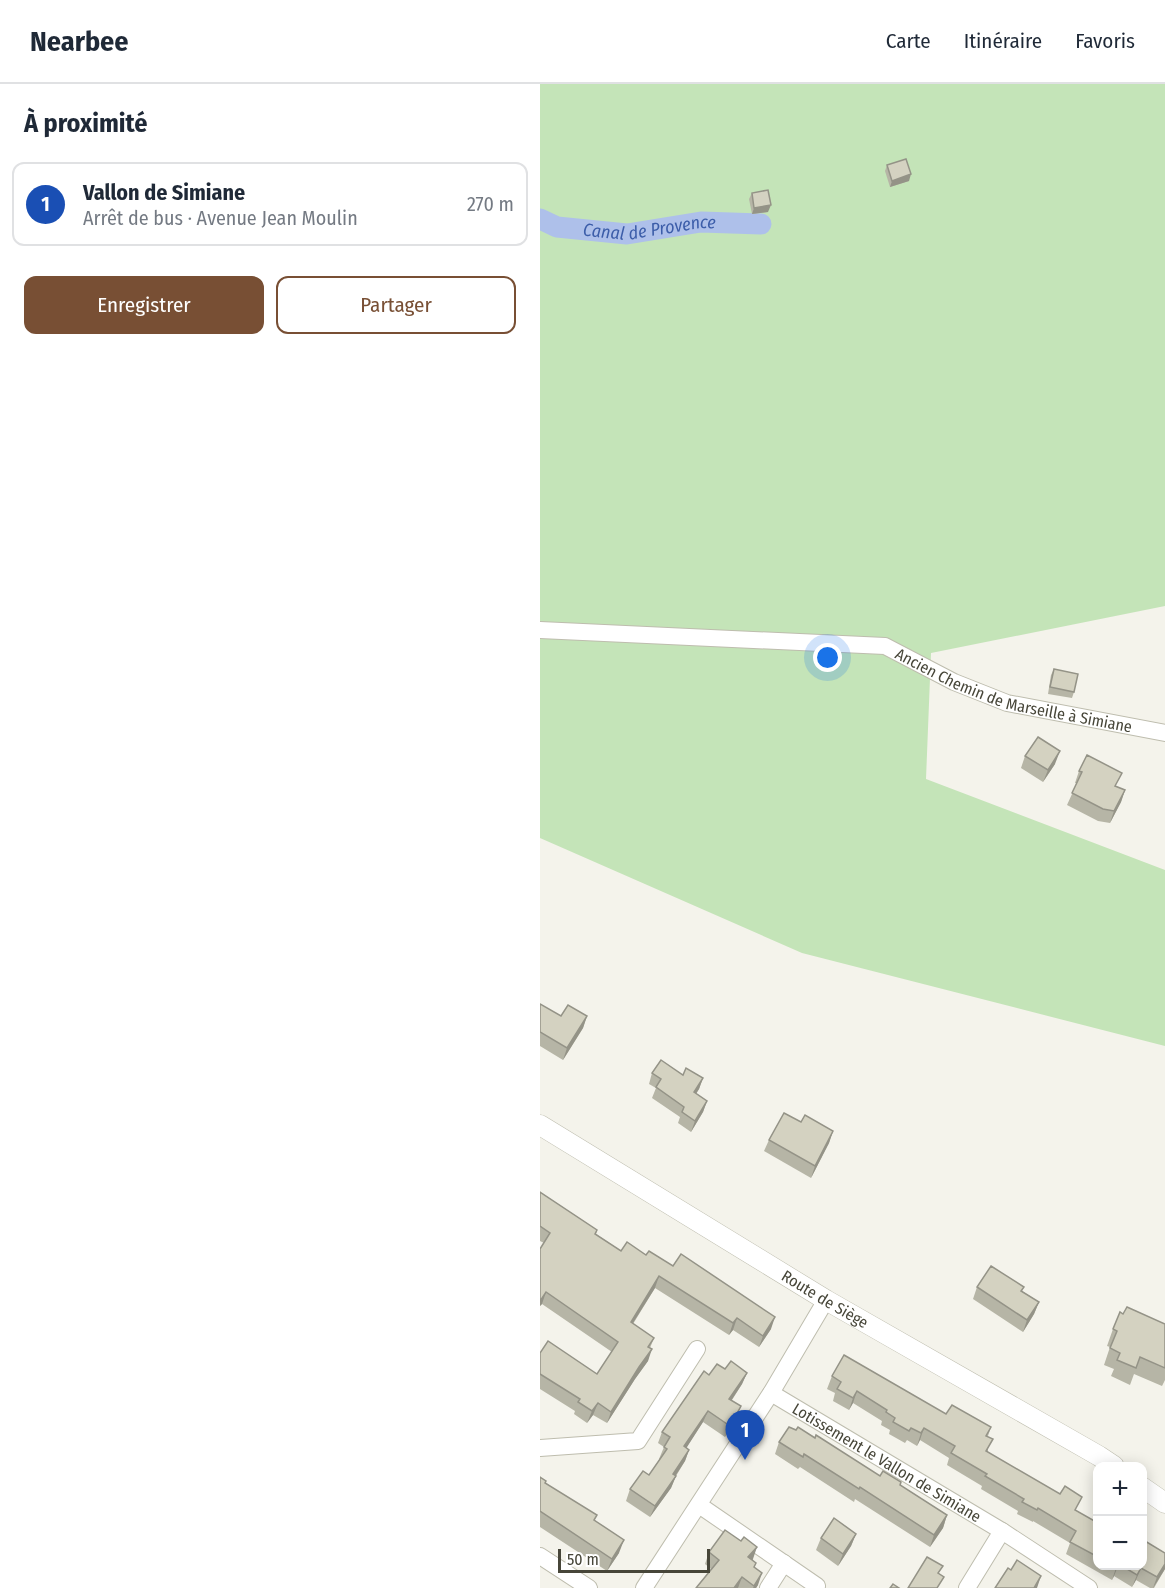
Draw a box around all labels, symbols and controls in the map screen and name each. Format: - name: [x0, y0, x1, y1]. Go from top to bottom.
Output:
- text: Nearbee: [30, 25, 129, 58]
- text: Carte: [886, 28, 931, 54]
- text: Itinéraire: [964, 28, 1042, 54]
- text: Favoris: [1075, 28, 1135, 54]
- text: À proximité: [24, 108, 147, 139]
- text: Vallon de Simiane: [83, 179, 245, 206]
- text: 1: [41, 192, 50, 216]
- text: 270 m: [467, 192, 514, 216]
- text: Arrêt de bus · Avenue Jean Moulin: [83, 206, 358, 230]
- water label: Canal de Provence: [582, 211, 717, 245]
- button: Enregistrer: [24, 276, 264, 334]
- button: Partager: [276, 276, 516, 334]
- your location: [813, 643, 842, 672]
- street label: Ancien Chemin de Marseille à Simiane: [892, 644, 1134, 737]
- street label: Route de Siège: [778, 1266, 872, 1332]
- street label: Lotissement le Vallon de Simiane: [789, 1399, 984, 1526]
- pin: 1: [726, 1410, 764, 1460]
- map controls: [1093, 1462, 1147, 1570]
- button: +: [1093, 1462, 1147, 1516]
- button: −: [1093, 1516, 1147, 1570]
- scale bar: [558, 1546, 710, 1574]
- text: 50 m: [567, 1550, 599, 1569]

